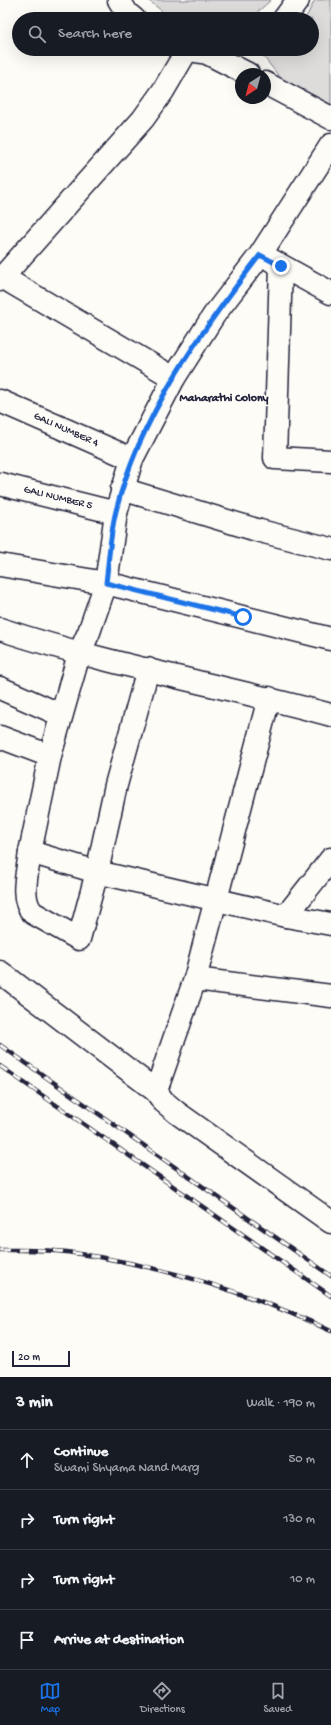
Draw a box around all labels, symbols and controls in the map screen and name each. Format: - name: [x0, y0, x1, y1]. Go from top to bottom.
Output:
- search box: [12, 12, 319, 56]
- icon: search: [26, 23, 48, 45]
- text: Search here: [58, 25, 132, 43]
- north arrow: [235, 68, 271, 104]
- route end: [272, 257, 290, 275]
- district label: Maharathi Colony: [179, 392, 269, 406]
- street label: GALI NUMBER 4: [32, 410, 101, 450]
- street label: GALI NUMBER 5: [22, 484, 94, 512]
- route start: [234, 608, 252, 626]
- scale bar: [12, 1349, 70, 1368]
- text: 20 m: [18, 1352, 40, 1364]
- text: 3 min: [16, 1393, 53, 1413]
- text: Walk · 190 m: [246, 1396, 315, 1411]
- text: Continue: [54, 1443, 108, 1461]
- icon: ahead: [16, 1449, 38, 1471]
- text: 50 m: [288, 1452, 315, 1467]
- text: Swami Shyama Nand Marg: [54, 1461, 199, 1476]
- icon: right: [16, 1509, 38, 1531]
- text: Turn right: [54, 1511, 114, 1529]
- text: 130 m: [283, 1512, 315, 1527]
- icon: right: [16, 1569, 38, 1591]
- text: Turn right: [54, 1571, 114, 1589]
- text: 10 m: [290, 1572, 315, 1587]
- icon: arrive: [16, 1629, 38, 1651]
- text: Arrive at destination: [54, 1631, 184, 1649]
- tab: Map: [39, 1680, 61, 1716]
- tab: Directions: [140, 1680, 185, 1716]
- tab: Saved: [263, 1680, 292, 1716]

